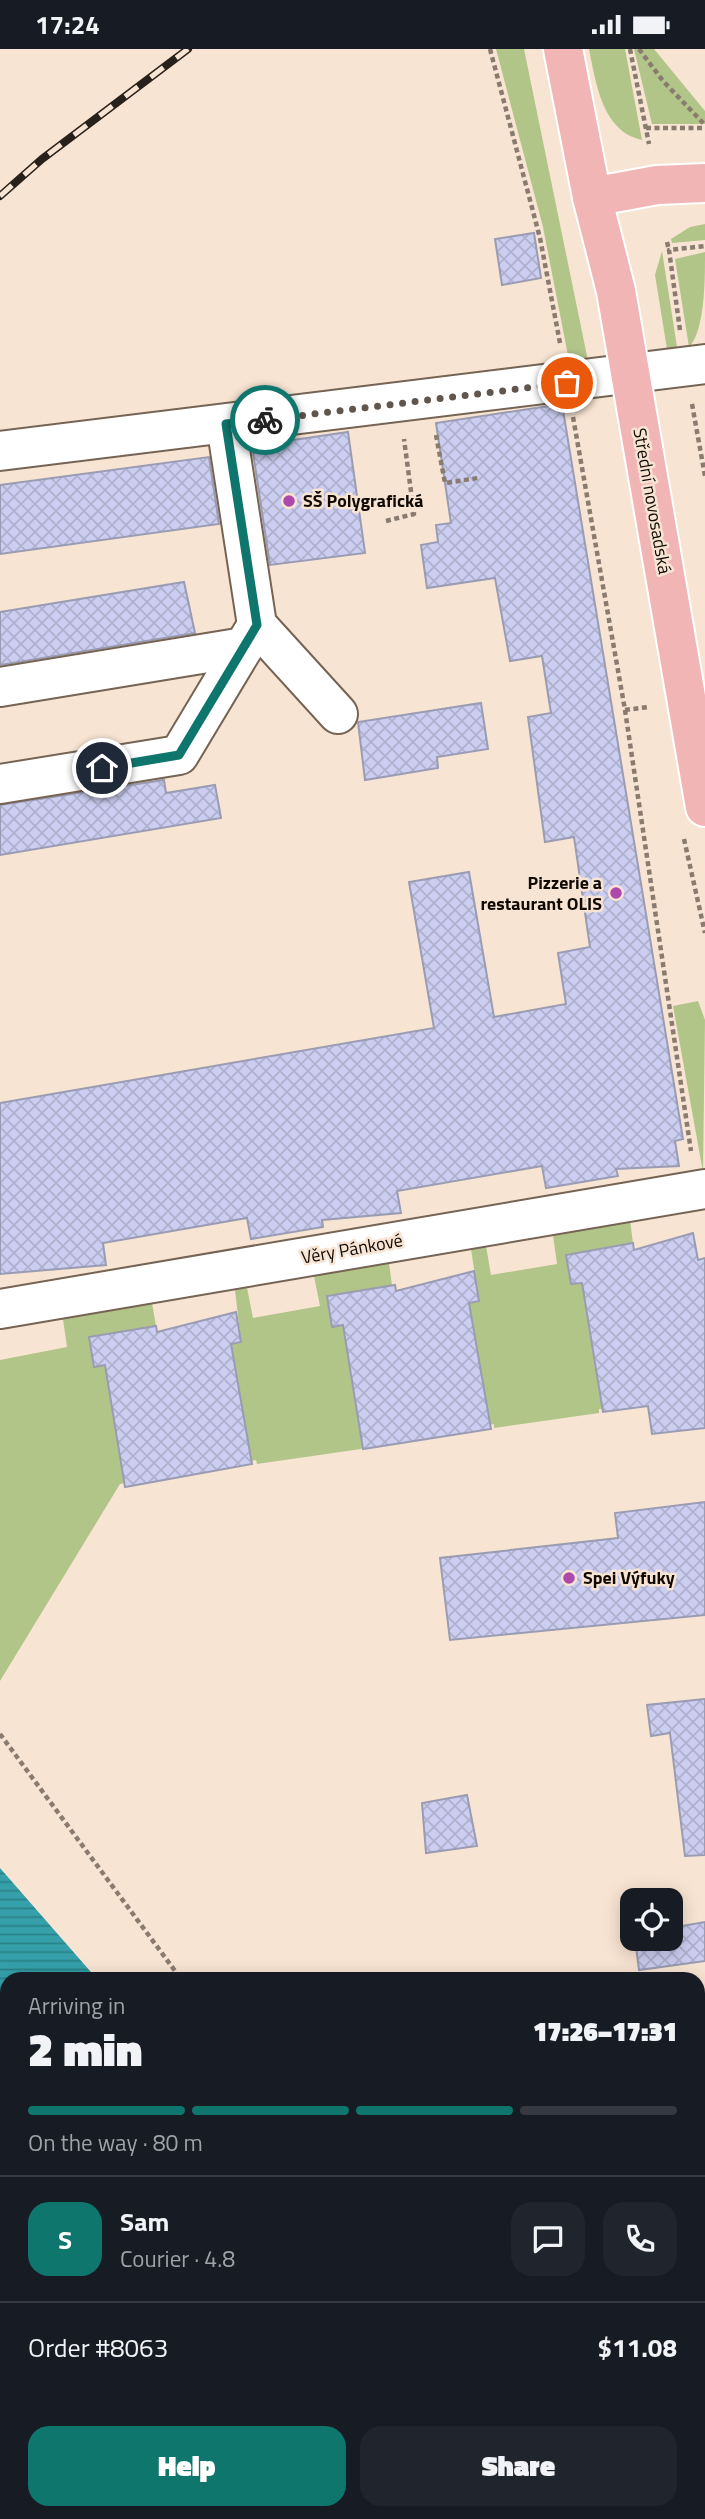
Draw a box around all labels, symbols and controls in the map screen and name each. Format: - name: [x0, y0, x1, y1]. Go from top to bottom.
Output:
- text: 17:24: [35, 5, 100, 44]
- pin: [537, 353, 597, 413]
- icon: bag: [548, 364, 586, 402]
- courier: [230, 385, 300, 455]
- icon: bike: [246, 401, 284, 439]
- street label: Střední novosadská: [626, 426, 679, 576]
- place label: SŠ Polygrafická: [303, 487, 424, 514]
- marker: SŠ Polygrafická: [281, 493, 297, 509]
- pin: [72, 738, 132, 798]
- icon: home: [83, 749, 121, 787]
- place label: Pizzerie a restaurant OLIS: [480, 869, 602, 917]
- marker: Pizzerie a restaurant OLIS: [608, 885, 624, 901]
- street label: Věry Pánkové: [299, 1226, 405, 1271]
- place label: Spei Výfuky: [583, 1564, 675, 1591]
- marker: Spei Výfuky: [561, 1570, 577, 1586]
- map controls: [620, 1888, 683, 1951]
- button: locate: [620, 1888, 683, 1951]
- text: Arriving in: [28, 1988, 125, 2023]
- text: 17:26–17:31: [533, 2012, 677, 2051]
- text: 2 min: [28, 2014, 142, 2084]
- text: On the way · 80 m: [28, 2125, 203, 2160]
- text: Sam: [120, 2202, 169, 2241]
- button: chat: [511, 2202, 585, 2276]
- button: phone: [603, 2202, 677, 2276]
- text: S: [58, 2220, 72, 2259]
- text: Courier · 4.8: [120, 2241, 235, 2276]
- text: Order #8063: [28, 2328, 168, 2367]
- text: $11.08: [598, 2328, 677, 2367]
- button: Help: [28, 2426, 346, 2506]
- button: Share: [360, 2426, 677, 2506]

